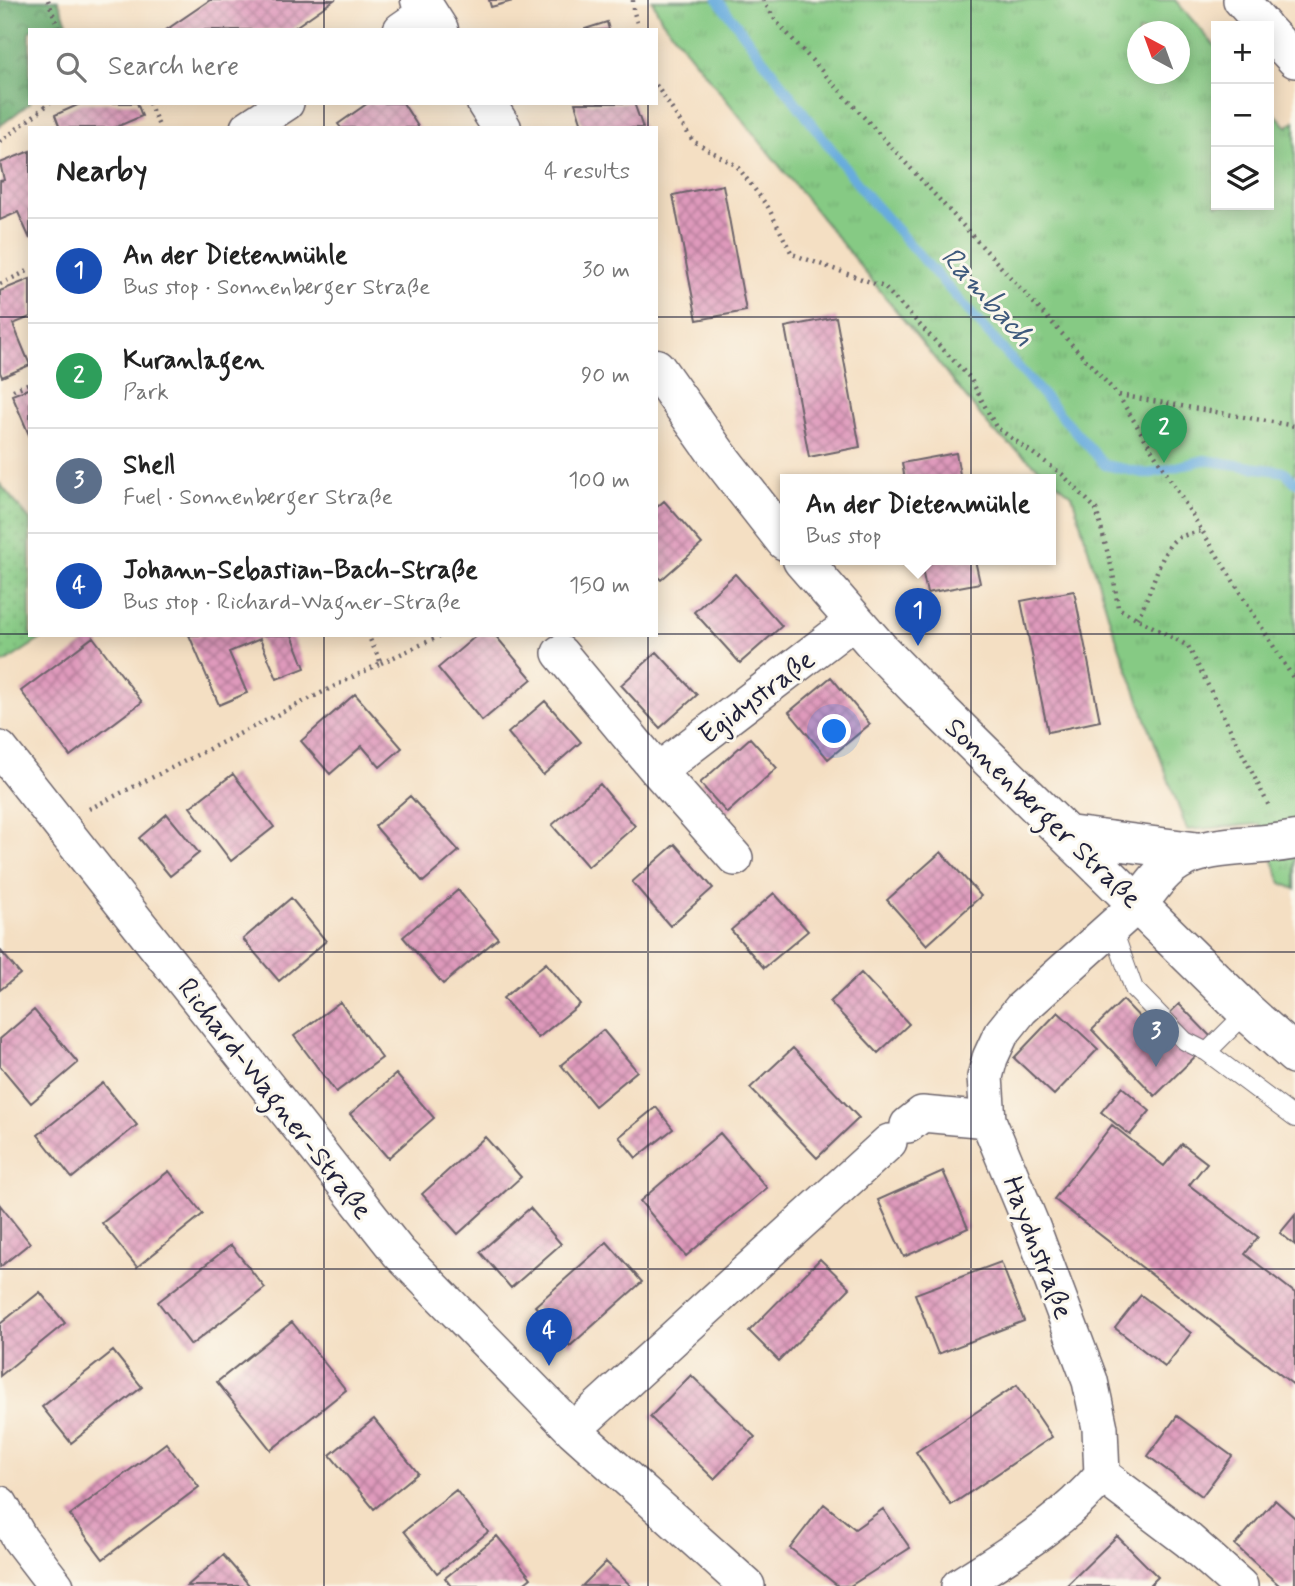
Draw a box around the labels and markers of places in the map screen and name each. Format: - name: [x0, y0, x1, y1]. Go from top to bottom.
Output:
- pin: 2: [1141, 405, 1187, 463]
- pin: 1: [895, 588, 941, 646]
- pin: 3: [1133, 1009, 1179, 1067]
- pin: 4: [526, 1308, 572, 1366]

